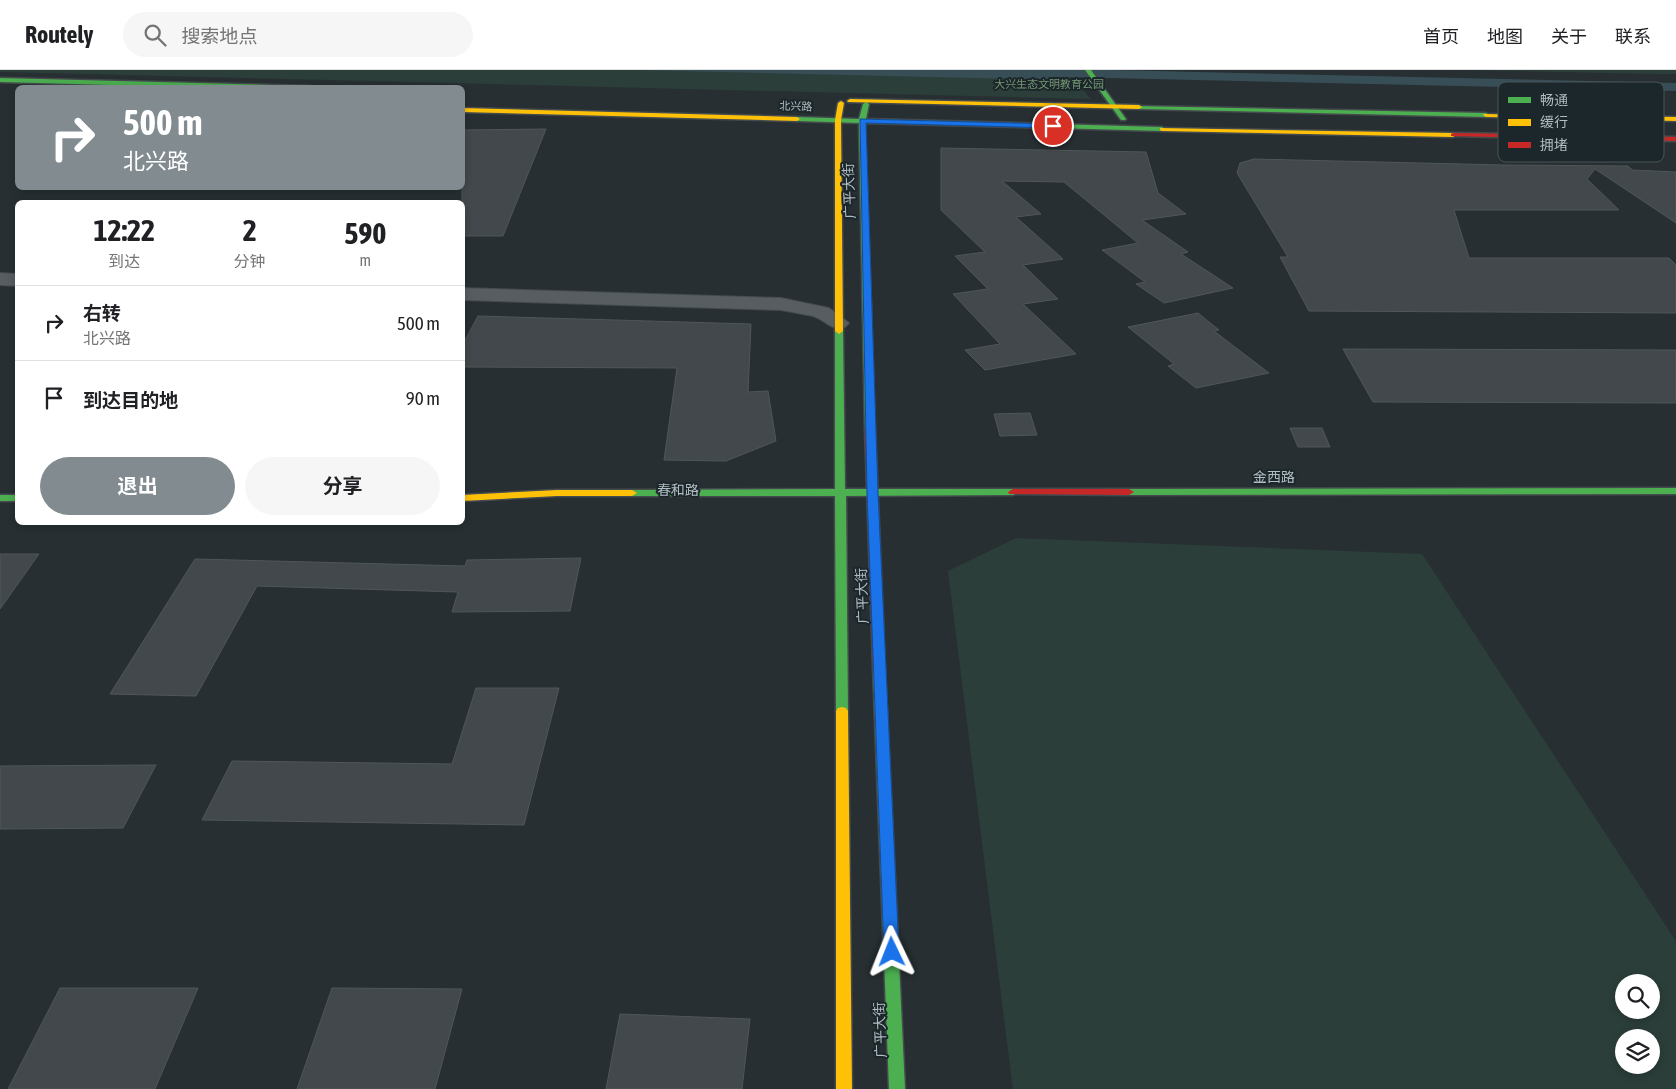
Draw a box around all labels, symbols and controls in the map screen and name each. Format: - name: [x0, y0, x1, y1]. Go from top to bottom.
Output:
- search box: [123, 12, 473, 57]
- text: Routely: [25, 21, 93, 48]
- icon: search: [141, 21, 169, 49]
- text: 搜索地点: [181, 25, 257, 47]
- text: 首页: [1423, 26, 1459, 47]
- text: 地图: [1487, 26, 1523, 47]
- text: 关于: [1551, 26, 1587, 47]
- text: 联系: [1615, 26, 1651, 47]
- park label: 大兴生态文明教育公园: [994, 78, 1104, 90]
- legend: [1498, 82, 1664, 162]
- text: 畅通: [1540, 92, 1568, 108]
- street label: 北兴路: [779, 99, 813, 113]
- text: 500 m: [123, 102, 202, 142]
- icon: right: [40, 105, 105, 170]
- pin: [1032, 105, 1074, 147]
- icon: arrive: [1039, 112, 1067, 140]
- text: 缓行: [1540, 114, 1568, 130]
- text: 拥堵: [1540, 137, 1568, 153]
- text: 北兴路: [123, 148, 189, 174]
- street label: 广平大街: [840, 163, 858, 219]
- text: 12:22: [93, 213, 155, 247]
- text: 2: [243, 213, 257, 247]
- text: 590: [344, 216, 386, 250]
- text: m: [360, 251, 371, 269]
- text: 到达: [108, 252, 140, 270]
- text: 分钟: [234, 252, 266, 270]
- text: 右转: [83, 302, 121, 324]
- icon: right: [40, 309, 68, 337]
- text: 500 m: [397, 312, 440, 334]
- text: 北兴路: [83, 329, 131, 347]
- icon: arrive: [40, 384, 68, 412]
- text: 90 m: [406, 387, 440, 409]
- text: 到达目的地: [83, 389, 178, 411]
- button: 退出: [40, 457, 235, 515]
- button: 分享: [245, 457, 440, 515]
- street label: 金西路: [1253, 469, 1295, 485]
- street label: 春和路: [657, 482, 699, 498]
- street label: 广平大街: [853, 568, 871, 624]
- position arrow: [865, 925, 917, 977]
- map controls: [1615, 974, 1660, 1074]
- button: search: [1615, 974, 1660, 1019]
- street label: 广平大街: [871, 1002, 889, 1058]
- button: layers: [1615, 1029, 1660, 1074]

